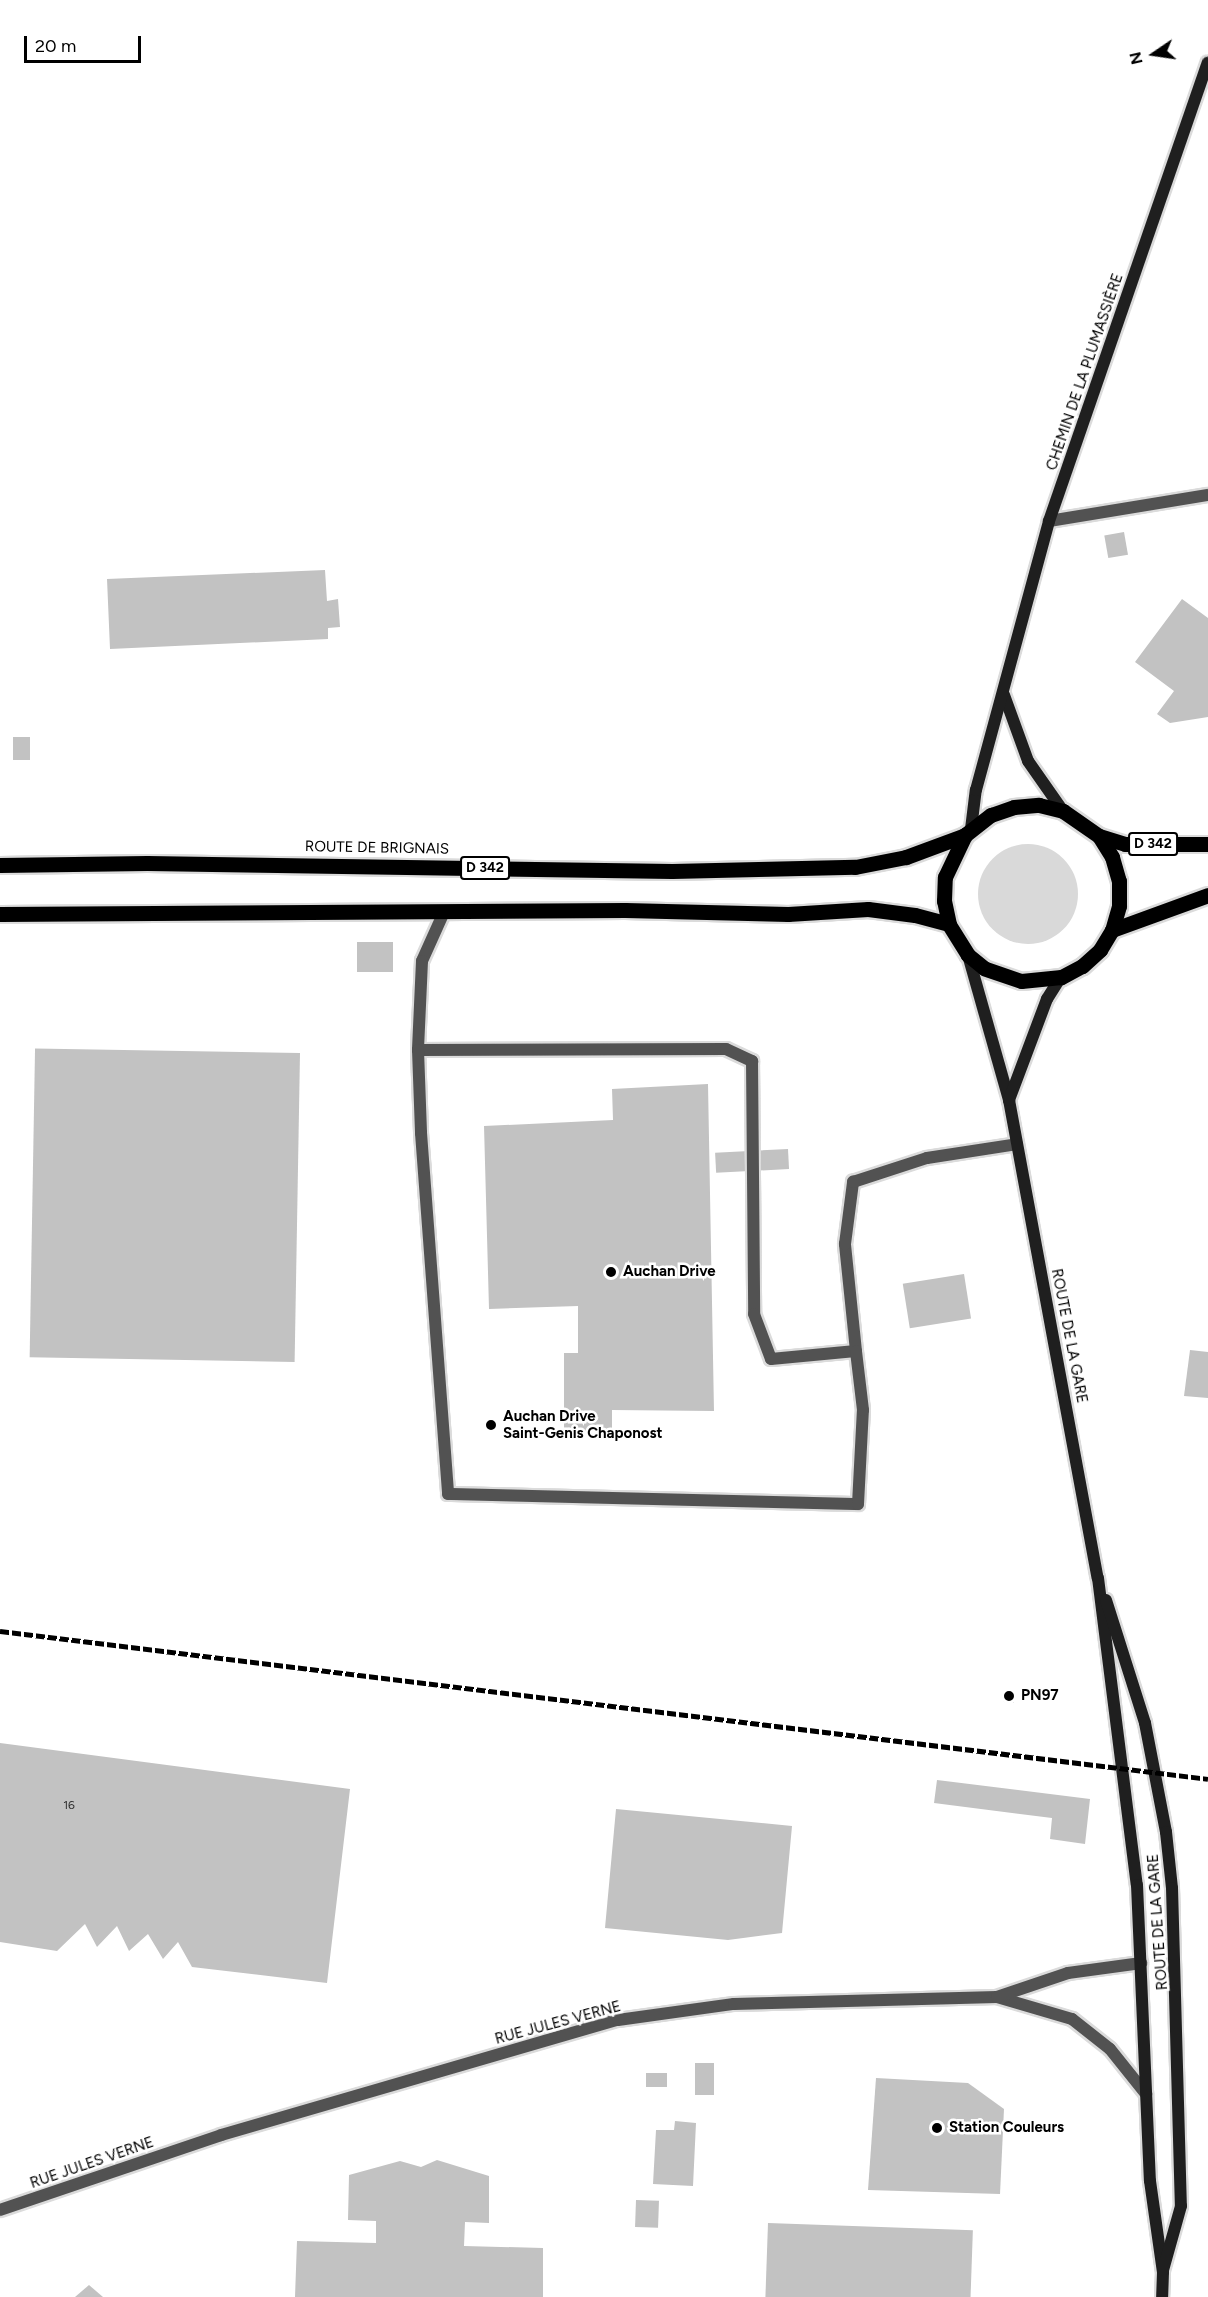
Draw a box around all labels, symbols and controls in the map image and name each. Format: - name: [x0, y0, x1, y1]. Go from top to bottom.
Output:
- scale bar: [27, 24, 144, 62]
- north arrow: [1124, 24, 1184, 84]
- text: 20 m: [35, 35, 76, 57]
- text: N: [1125, 50, 1147, 66]
- street label: CHEMIN DE LA PLUMASSIÈRE: [1043, 271, 1127, 473]
- road number: D 342: [1128, 833, 1178, 855]
- street label: ROUTE DE BRIGNAIS: [305, 838, 449, 858]
- road number: D 342: [460, 857, 510, 879]
- place label: Auchan Drive: [623, 1263, 716, 1281]
- marker: Auchan Drive: [604, 1265, 618, 1279]
- street label: ROUTE DE LA GARE: [1047, 1267, 1091, 1405]
- place label: Auchan Drive Saint-Genis Chaponost: [503, 1407, 663, 1442]
- marker: Auchan Drive Saint-Genis Chaponost: [484, 1418, 498, 1432]
- place label: PN97: [1021, 1687, 1059, 1705]
- marker: PN97: [1002, 1689, 1016, 1703]
- house number: 16: [63, 1799, 75, 1813]
- street label: ROUTE DE LA GARE: [1144, 1853, 1172, 1991]
- street label: RUE JULES VERNE: [493, 1998, 623, 2048]
- place label: Station Couleurs: [949, 2119, 1064, 2137]
- marker: Station Couleurs: [930, 2121, 944, 2135]
- street label: RUE JULES VERNE: [28, 2133, 156, 2193]

